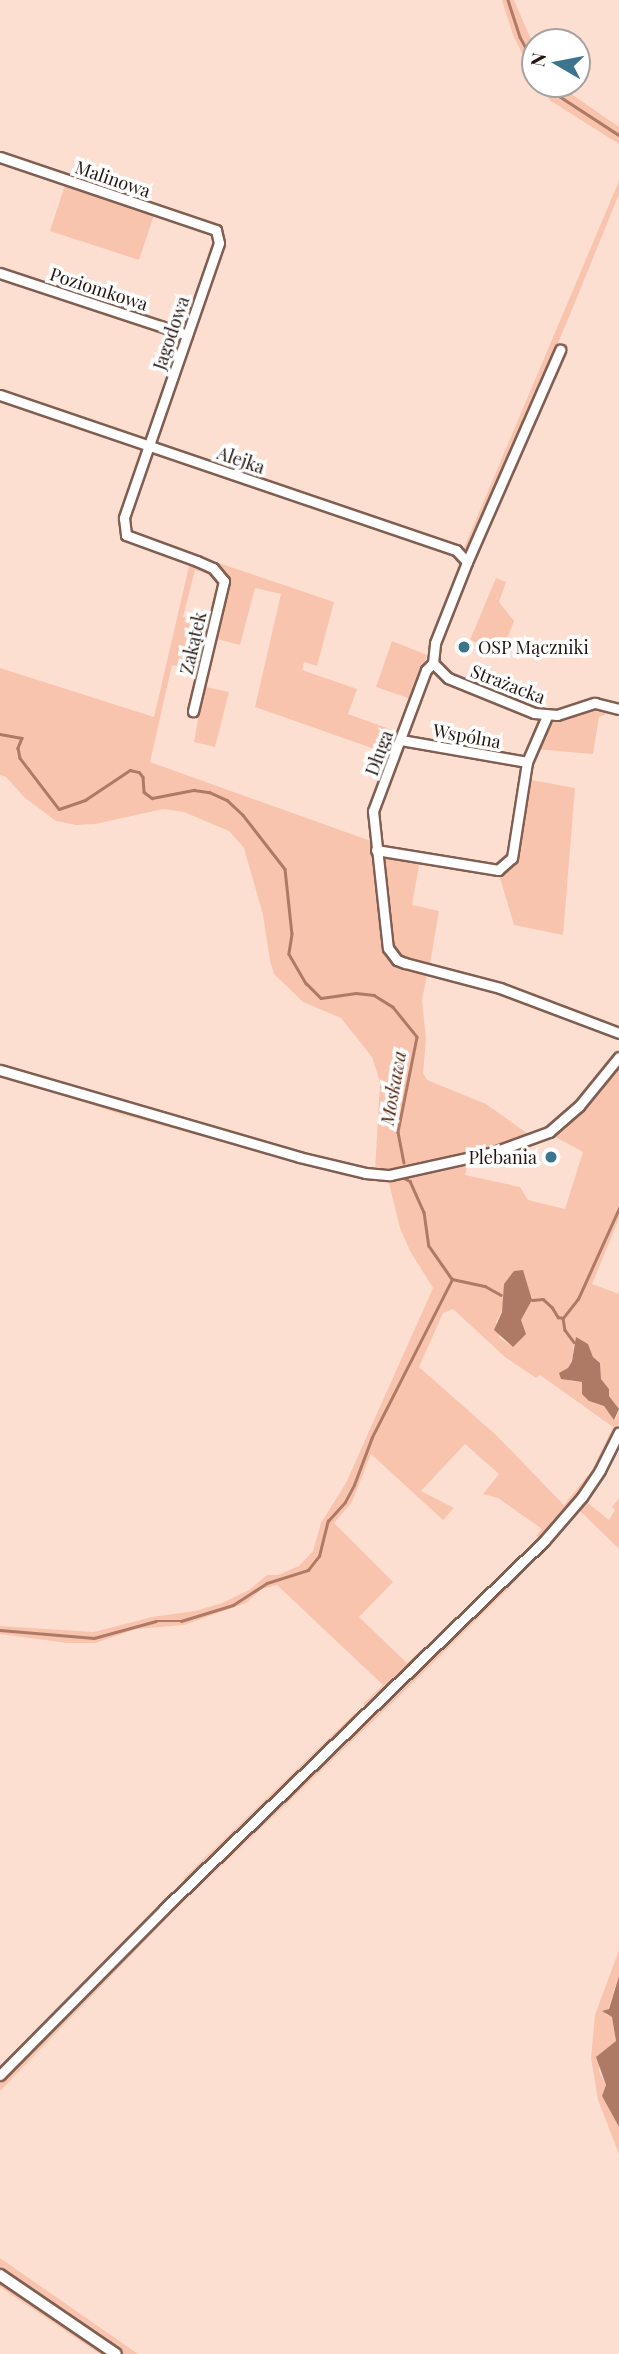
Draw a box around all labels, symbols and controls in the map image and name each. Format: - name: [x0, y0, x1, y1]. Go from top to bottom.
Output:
- north arrow: [521, 28, 591, 98]
- text: N: [523, 51, 551, 69]
- street label: Malinowa: [73, 156, 153, 202]
- street label: Poziomkowa: [47, 263, 151, 315]
- street label: Jagodowa: [148, 293, 194, 373]
- street label: Alejka: [214, 442, 268, 478]
- street label: Zakątek: [175, 610, 211, 676]
- place label: OSP Mączniki: [478, 636, 589, 658]
- marker: OSP Mączniki: [456, 639, 472, 655]
- street label: Strażacka: [468, 660, 548, 708]
- street label: Wspólna: [431, 719, 503, 753]
- street label: Długa: [361, 727, 397, 779]
- water label: Moskawa: [375, 1049, 411, 1127]
- place label: Plebania: [468, 1146, 537, 1168]
- marker: Plebania: [543, 1149, 559, 1165]

